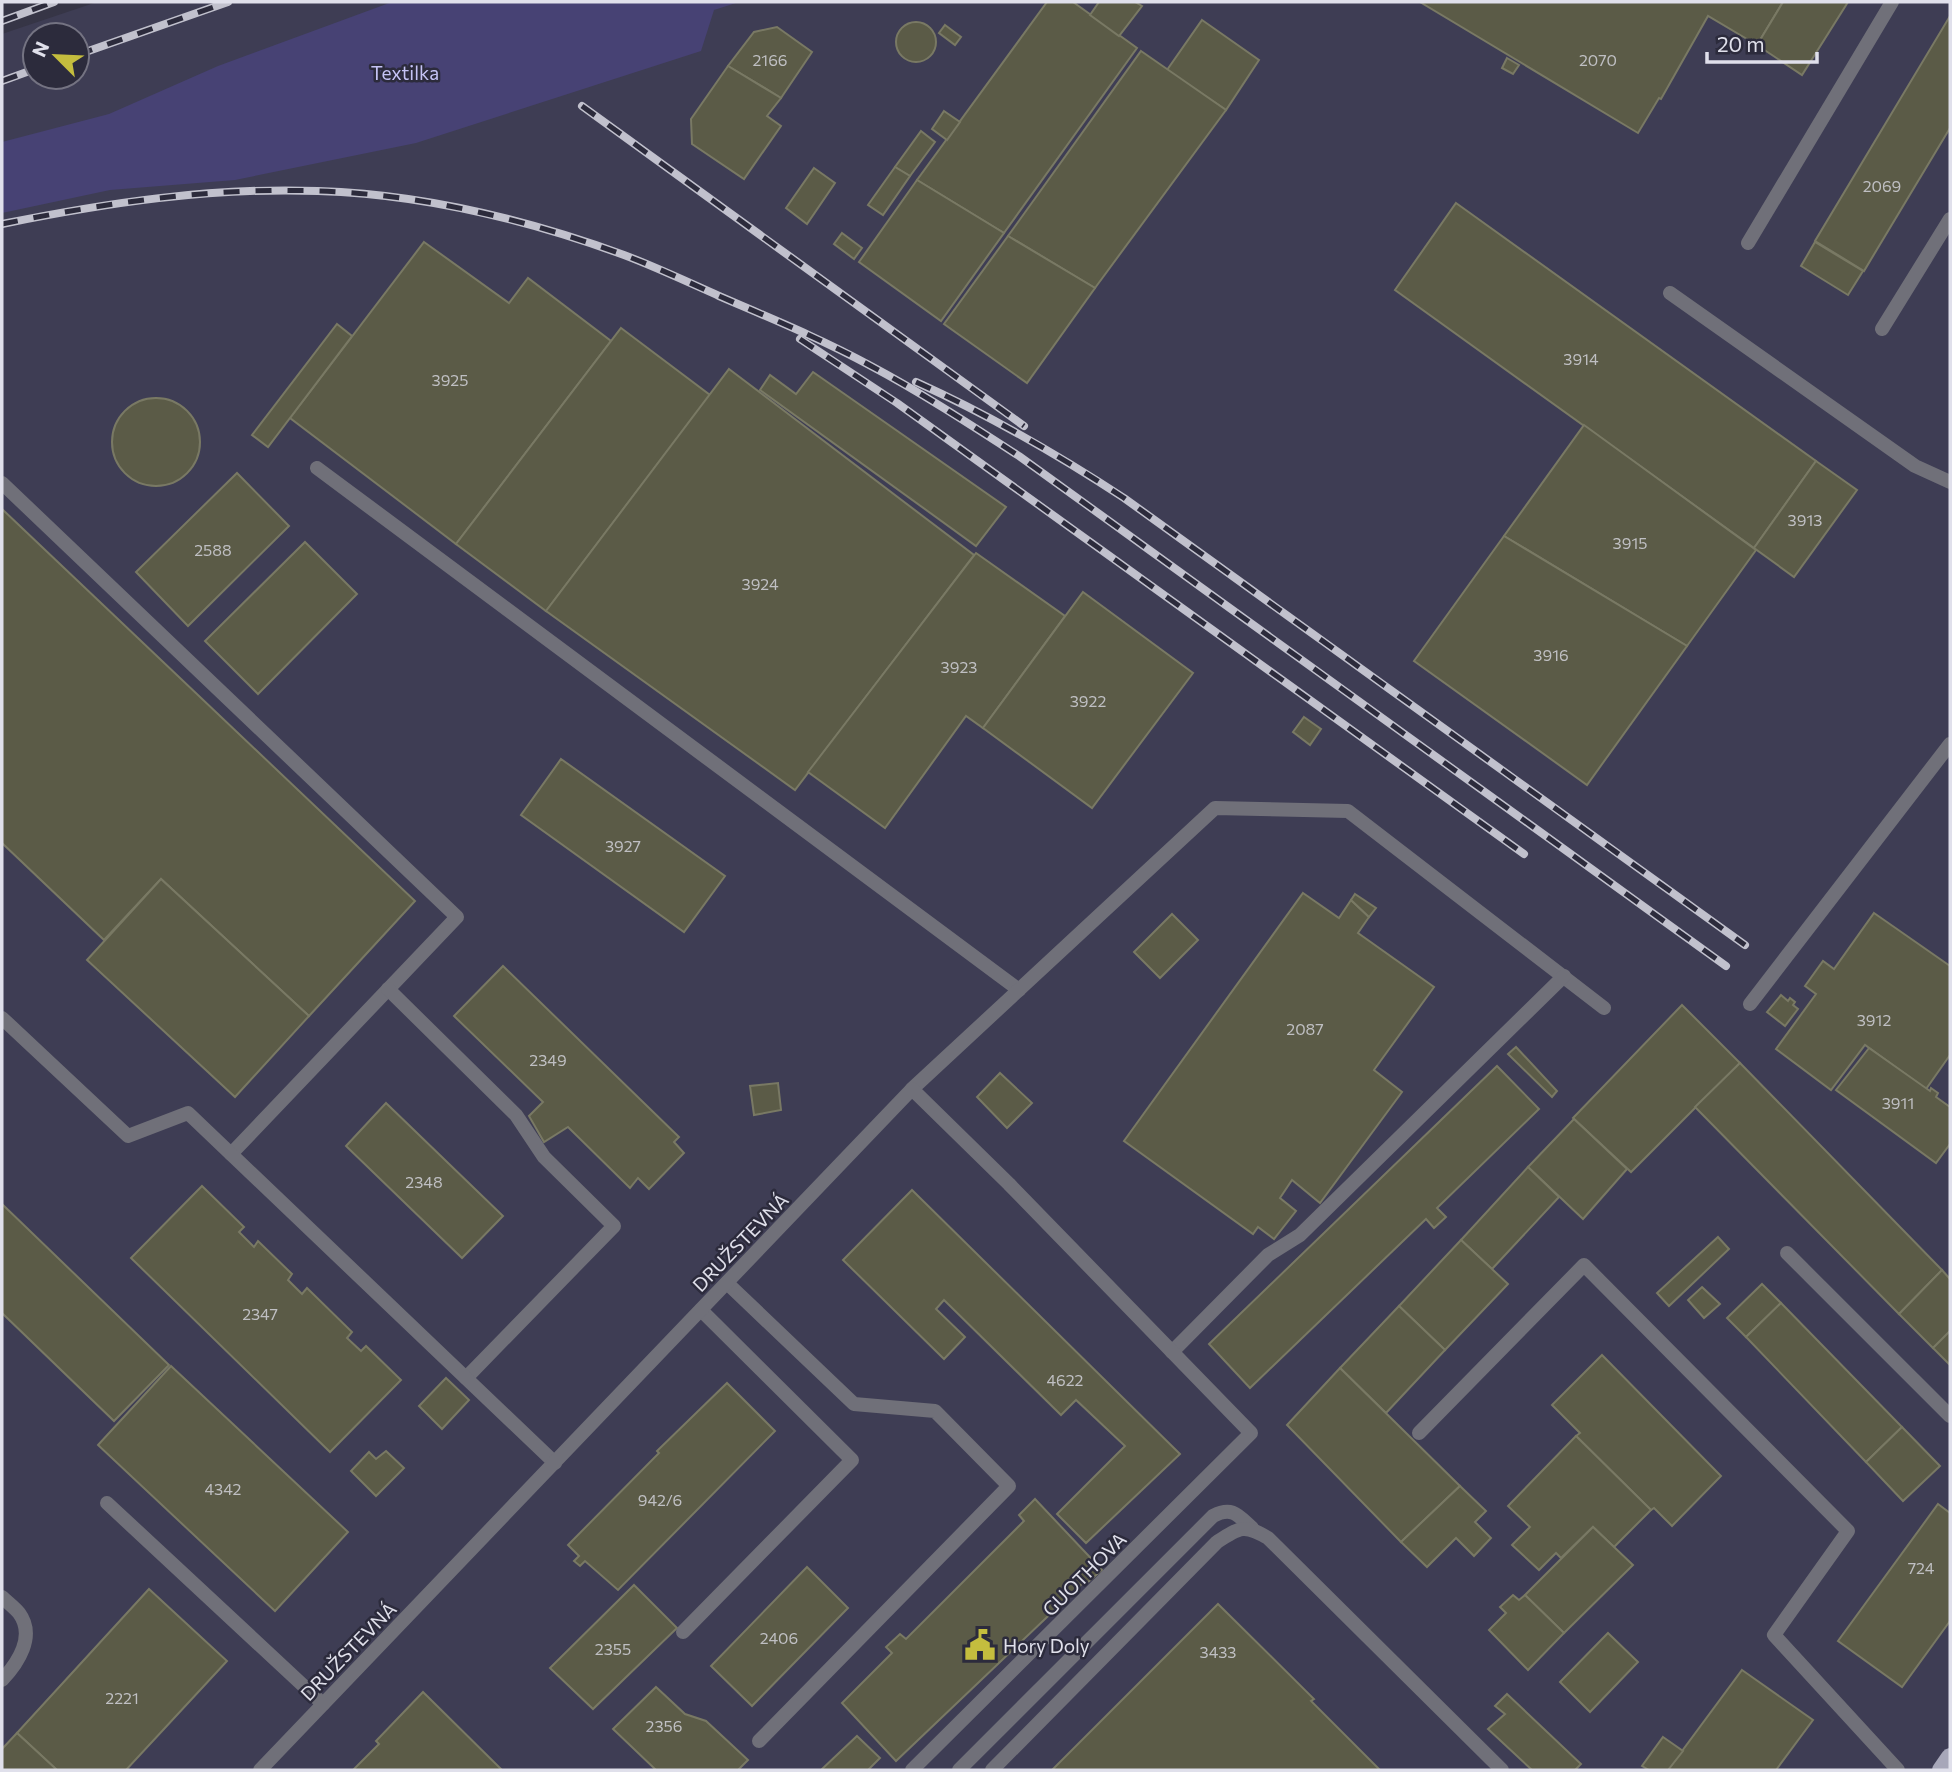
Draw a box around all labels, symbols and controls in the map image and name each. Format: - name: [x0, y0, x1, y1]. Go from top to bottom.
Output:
- north arrow: [21, 21, 91, 91]
- scale bar: [1707, 21, 1817, 65]
- text: 20 m: [1717, 31, 1765, 56]
- text: N: [27, 38, 53, 60]
- house number: 2166: [752, 50, 788, 69]
- house number: 2070: [1579, 50, 1617, 69]
- park label: Textilka: [371, 61, 439, 84]
- house number: 2069: [1863, 176, 1901, 195]
- house number: 3914: [1563, 349, 1599, 368]
- house number: 3925: [432, 370, 468, 389]
- house number: 3913: [1788, 510, 1822, 529]
- house number: 3915: [1613, 533, 1647, 552]
- house number: 2588: [194, 540, 232, 559]
- house number: 3924: [742, 574, 779, 593]
- house number: 3916: [1533, 645, 1569, 664]
- house number: 3923: [941, 657, 977, 676]
- house number: 3922: [1070, 691, 1106, 710]
- house number: 3927: [605, 836, 641, 855]
- house number: 3912: [1857, 1010, 1891, 1029]
- house number: 2087: [1286, 1019, 1324, 1038]
- house number: 2349: [529, 1050, 567, 1069]
- house number: 3911: [1882, 1093, 1914, 1112]
- house number: 2348: [405, 1172, 443, 1191]
- street label: DRUŽSTEVNÁ: [687, 1188, 793, 1296]
- house number: 2347: [242, 1304, 278, 1323]
- house number: 4622: [1046, 1370, 1084, 1389]
- house number: 4342: [205, 1479, 242, 1498]
- house number: 942/6: [638, 1490, 682, 1509]
- street label: GUOTHOVA: [1037, 1527, 1131, 1621]
- house number: 724: [1908, 1558, 1935, 1577]
- street label: DRUŽSTEVNÁ: [295, 1597, 401, 1705]
- house number: 2406: [760, 1628, 798, 1647]
- public building icon: Hory Doly: [963, 1628, 997, 1662]
- place label: Hory Doly: [1003, 1634, 1090, 1657]
- house number: 2355: [595, 1639, 631, 1658]
- house number: 3433: [1200, 1642, 1236, 1661]
- house number: 2221: [105, 1688, 139, 1707]
- house number: 2356: [646, 1716, 682, 1735]

